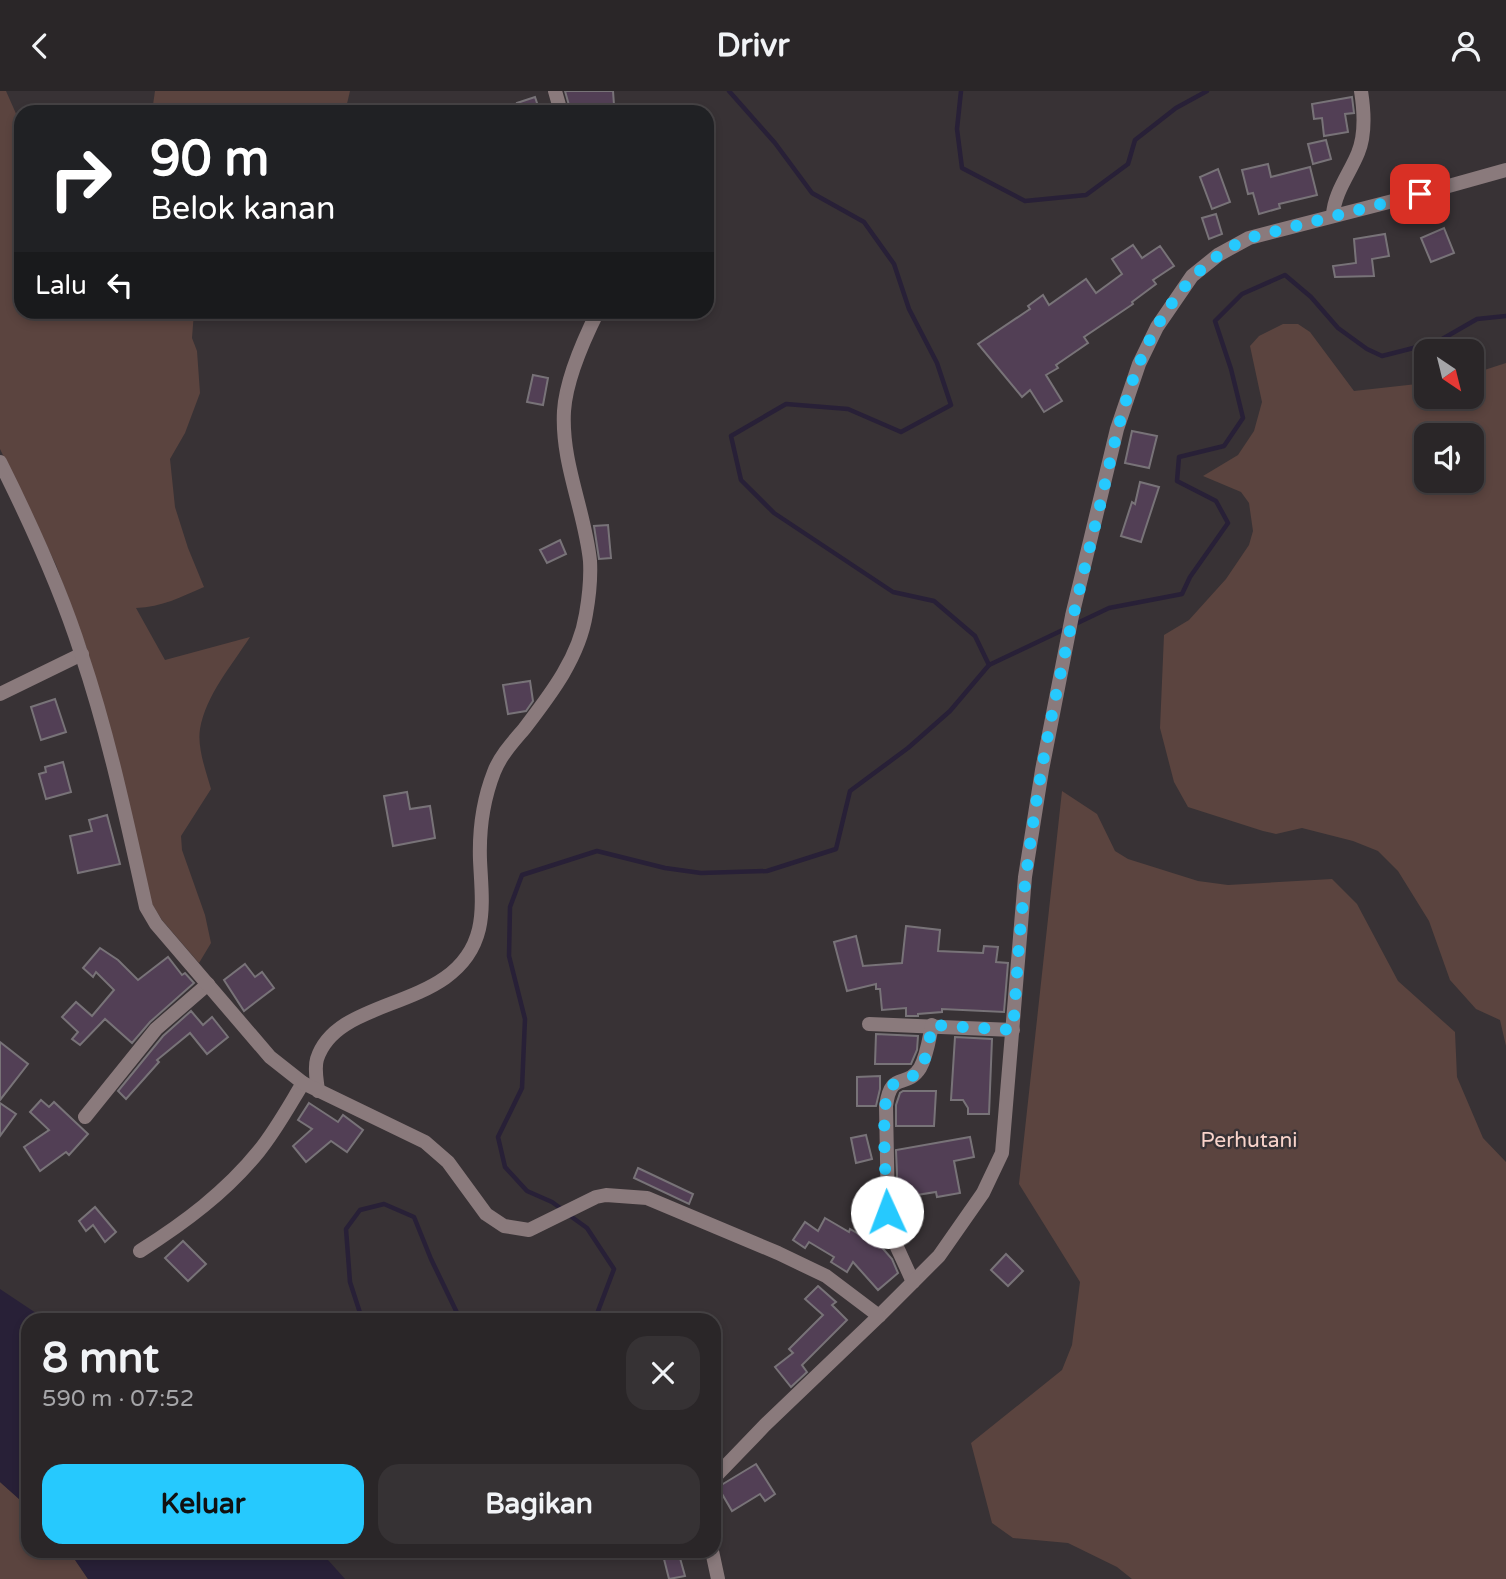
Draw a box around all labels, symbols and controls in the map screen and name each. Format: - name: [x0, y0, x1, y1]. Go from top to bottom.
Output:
- icon: back: [21, 27, 59, 65]
- text: Drivr: [716, 27, 790, 65]
- icon: person: [1447, 27, 1485, 65]
- text: 90 m: [150, 130, 269, 189]
- icon: right: [35, 133, 126, 224]
- pin: [1390, 164, 1450, 224]
- icon: arrive: [1401, 175, 1439, 213]
- text: Belok kanan: [150, 190, 335, 228]
- icon: left: [101, 266, 139, 304]
- text: Lalu: [35, 270, 87, 301]
- north arrow: [1414, 339, 1484, 409]
- map controls: [1414, 339, 1484, 493]
- button: sound: [1414, 423, 1484, 493]
- park label: Perhutani: [1200, 1128, 1298, 1153]
- position arrow: [850, 1175, 924, 1249]
- text: 8 mnt: [42, 1333, 159, 1384]
- button: close: [626, 1336, 700, 1410]
- text: 590 m · 07:52: [42, 1385, 194, 1413]
- button: Keluar: [42, 1464, 364, 1544]
- button: Bagikan: [378, 1464, 700, 1544]

